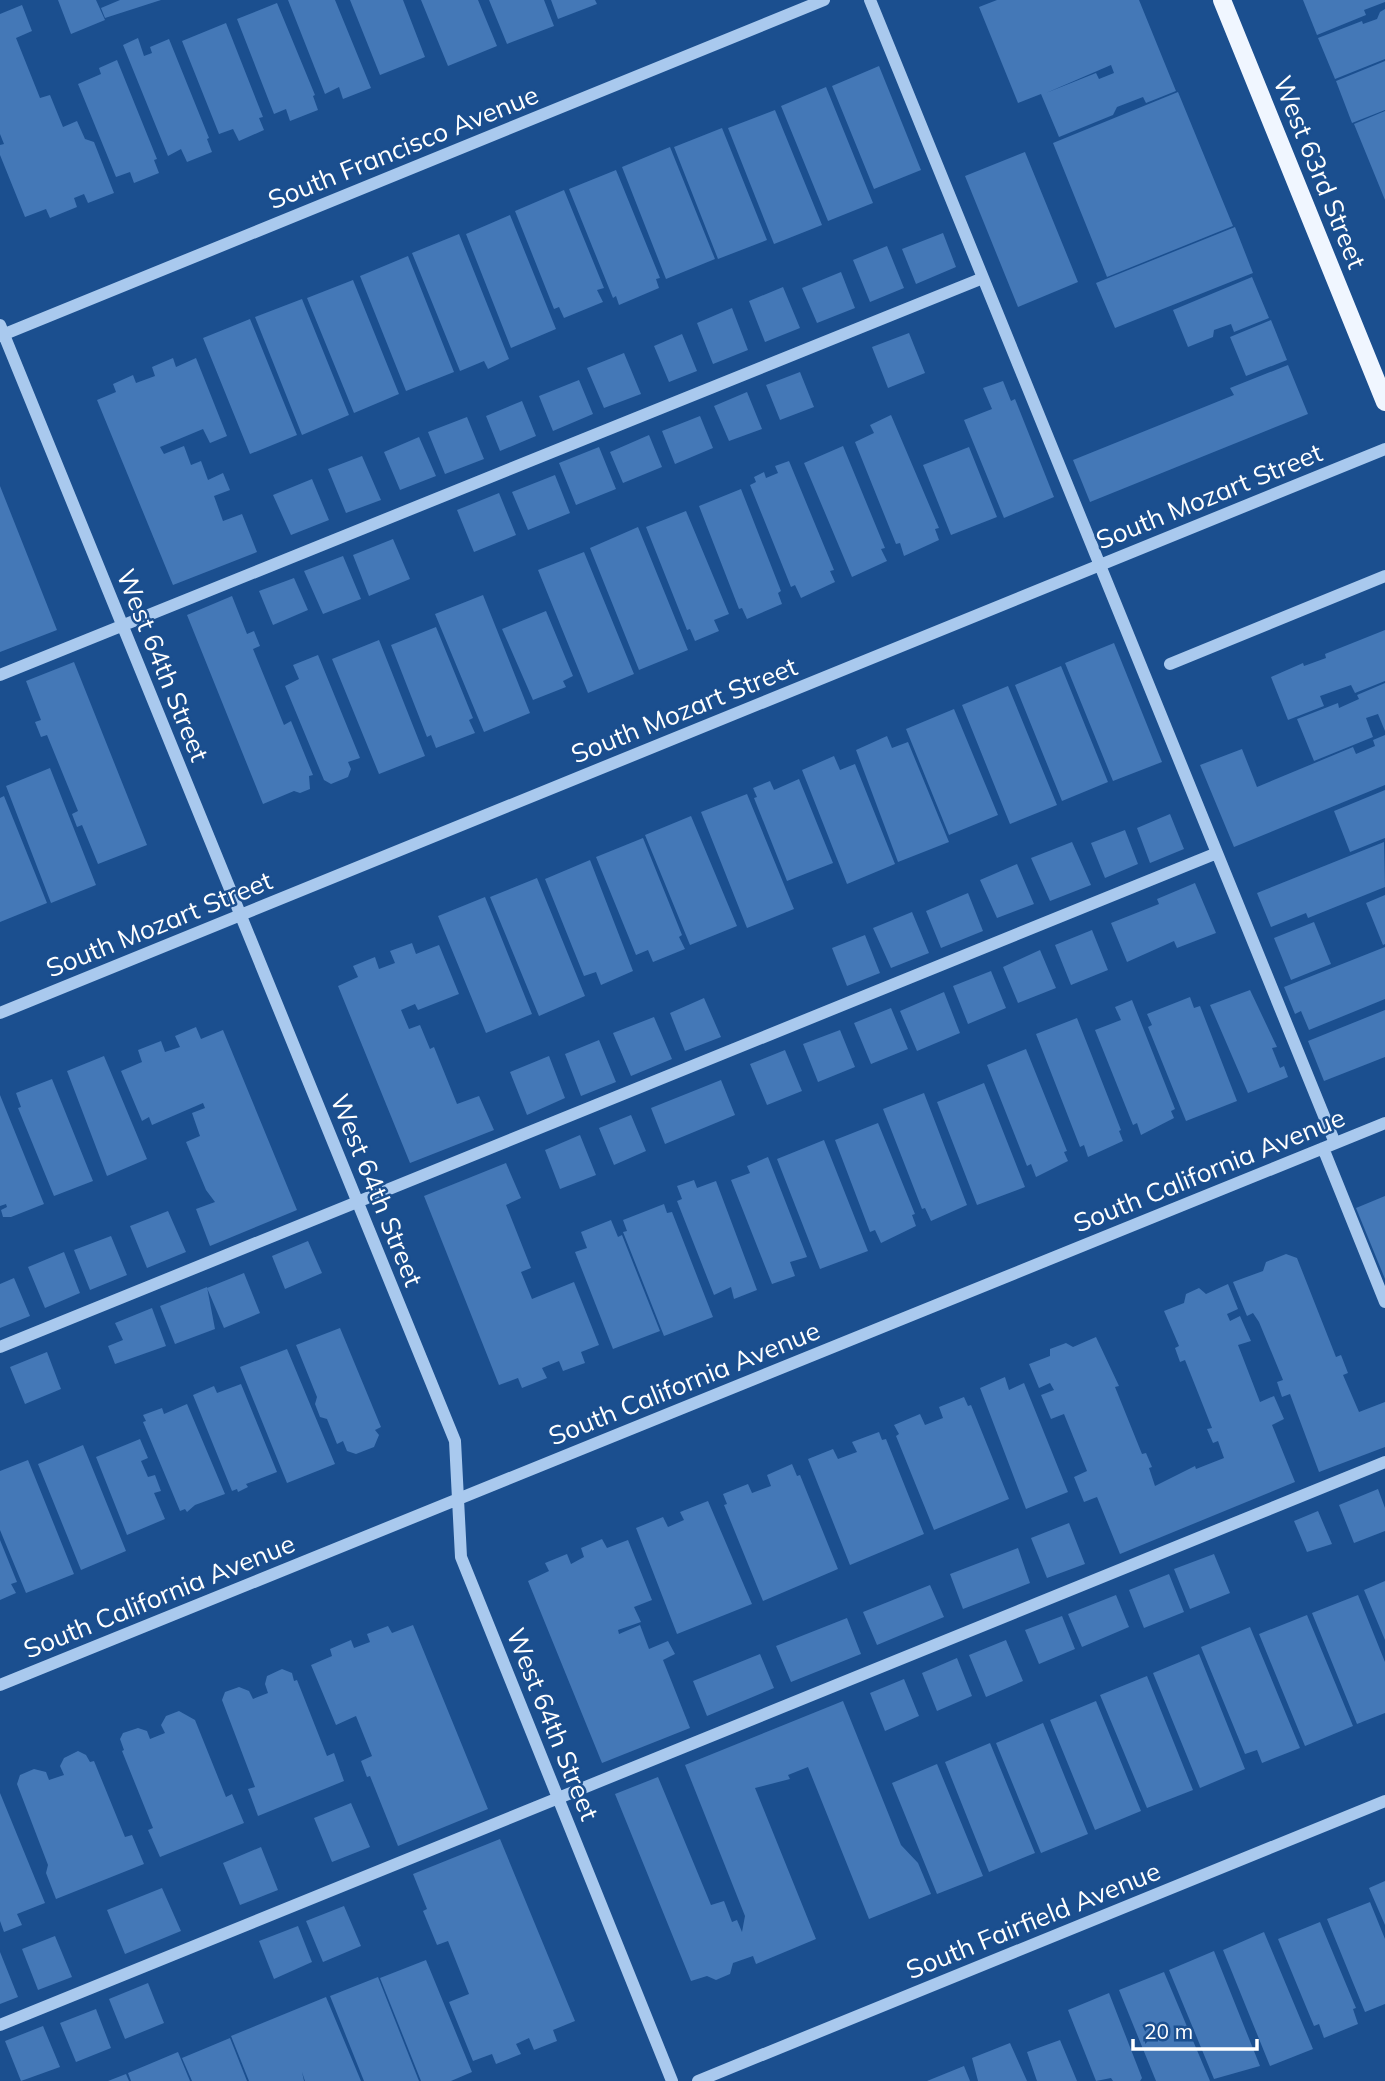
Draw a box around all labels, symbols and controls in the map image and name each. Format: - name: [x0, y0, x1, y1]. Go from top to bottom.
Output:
- street label: West 63rd Street: [1266, 71, 1374, 273]
- street label: South Francisco Avenue: [263, 78, 543, 216]
- street label: South Mozart Street: [1091, 436, 1327, 556]
- street label: West 64th Street: [109, 564, 217, 766]
- street label: South Mozart Street: [566, 650, 802, 770]
- street label: South Mozart Street: [41, 864, 277, 984]
- street label: West 64th Street: [323, 1089, 431, 1291]
- street label: South California Avenue: [1069, 1100, 1349, 1240]
- street label: South California Avenue: [544, 1313, 824, 1453]
- street label: South California Avenue: [19, 1526, 299, 1666]
- street label: West 64th Street: [499, 1623, 607, 1825]
- street label: South Fairfield Avenue: [901, 1854, 1165, 1986]
- scale bar: [1133, 2008, 1257, 2052]
- text: 20 m: [1144, 2018, 1193, 2044]

